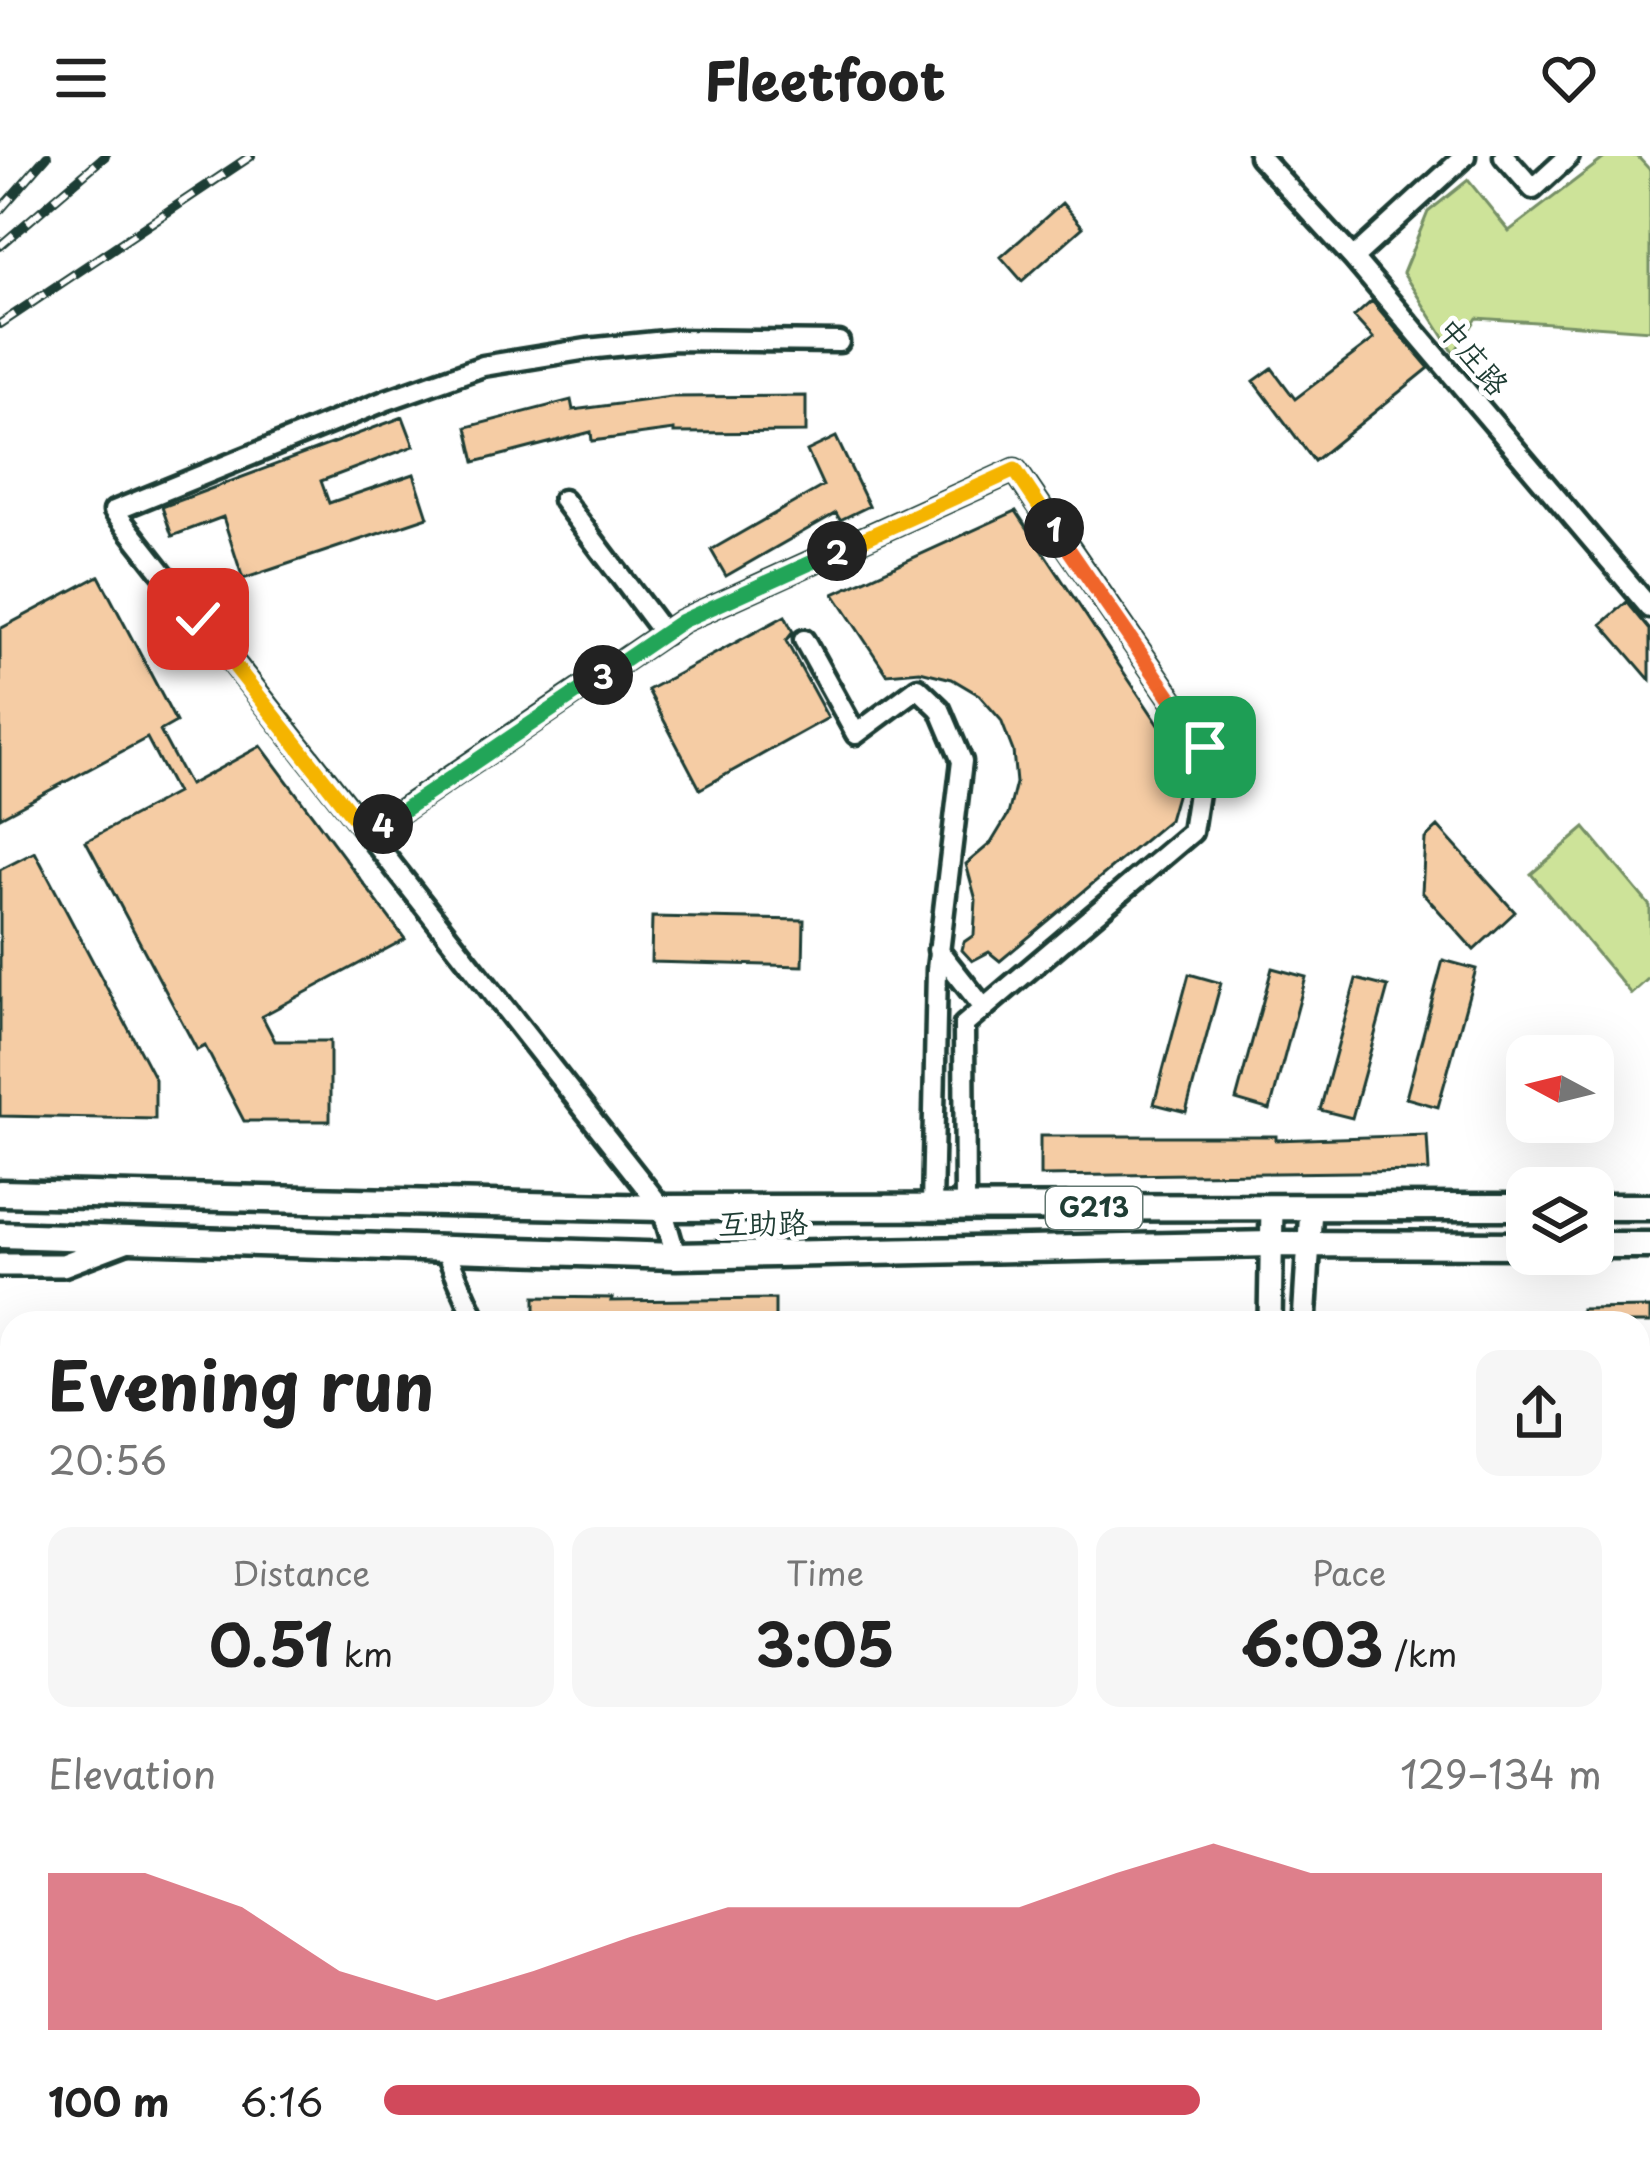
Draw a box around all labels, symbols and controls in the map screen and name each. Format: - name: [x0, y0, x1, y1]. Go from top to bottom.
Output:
- text: Fleetfoot: [704, 38, 946, 119]
- icon: menu: [48, 45, 114, 111]
- icon: heart: [1536, 45, 1602, 111]
- street label: 中庄路: [1429, 306, 1521, 404]
- pin: 1: [1024, 498, 1084, 558]
- text: 1: [1046, 503, 1062, 553]
- pin: 2: [807, 521, 867, 581]
- text: 2: [825, 526, 849, 576]
- pin: [147, 568, 249, 670]
- icon: check: [165, 586, 231, 652]
- pin: 3: [573, 645, 633, 705]
- text: 3: [592, 650, 614, 700]
- pin: [1154, 696, 1256, 798]
- icon: arrive: [1172, 714, 1238, 780]
- pin: 4: [353, 794, 413, 854]
- text: 4: [372, 799, 394, 849]
- north arrow: [1506, 1035, 1614, 1143]
- map controls: [1506, 1035, 1614, 1275]
- button: layers: [1506, 1167, 1614, 1275]
- road number: G213: [1046, 1187, 1142, 1229]
- street label: 互助路: [718, 1198, 808, 1245]
- text: Evening run: [48, 1334, 434, 1433]
- button: share: [1476, 1350, 1602, 1476]
- text: 20:56: [48, 1429, 167, 1488]
- text: Distance: [232, 1547, 370, 1597]
- text: Time: [786, 1547, 864, 1597]
- text: Pace: [1312, 1547, 1386, 1597]
- text: 0.51: [209, 1597, 333, 1687]
- text: 3:05: [755, 1597, 895, 1687]
- text: 6:03: [1241, 1597, 1383, 1687]
- text: km: [333, 1628, 393, 1678]
- text: /km: [1383, 1628, 1457, 1678]
- text: Elevation: [48, 1743, 216, 1802]
- text: 129–134 m: [1400, 1743, 1602, 1802]
- text: 100 m: [48, 2071, 170, 2130]
- text: 6:16: [240, 2071, 323, 2130]

